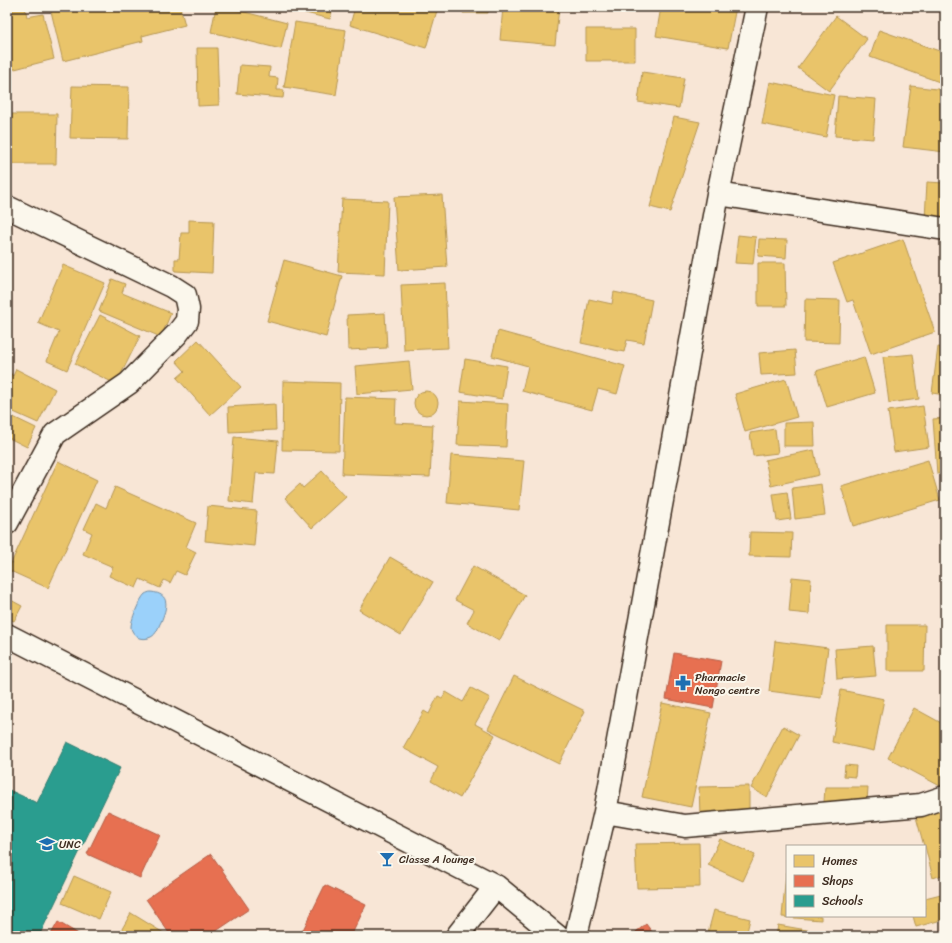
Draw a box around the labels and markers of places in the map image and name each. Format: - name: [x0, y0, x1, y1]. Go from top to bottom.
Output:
- place label: Pharmacie Nongo centre: [695, 668, 760, 700]
- pharmacy icon: Pharmacie Nongo centre: [674, 674, 692, 692]
- school or university icon: UNC: [38, 835, 56, 853]
- place label: UNC: [59, 835, 81, 854]
- bar icon: Classe A lounge: [378, 850, 396, 868]
- place label: Classe A lounge: [399, 850, 475, 869]

